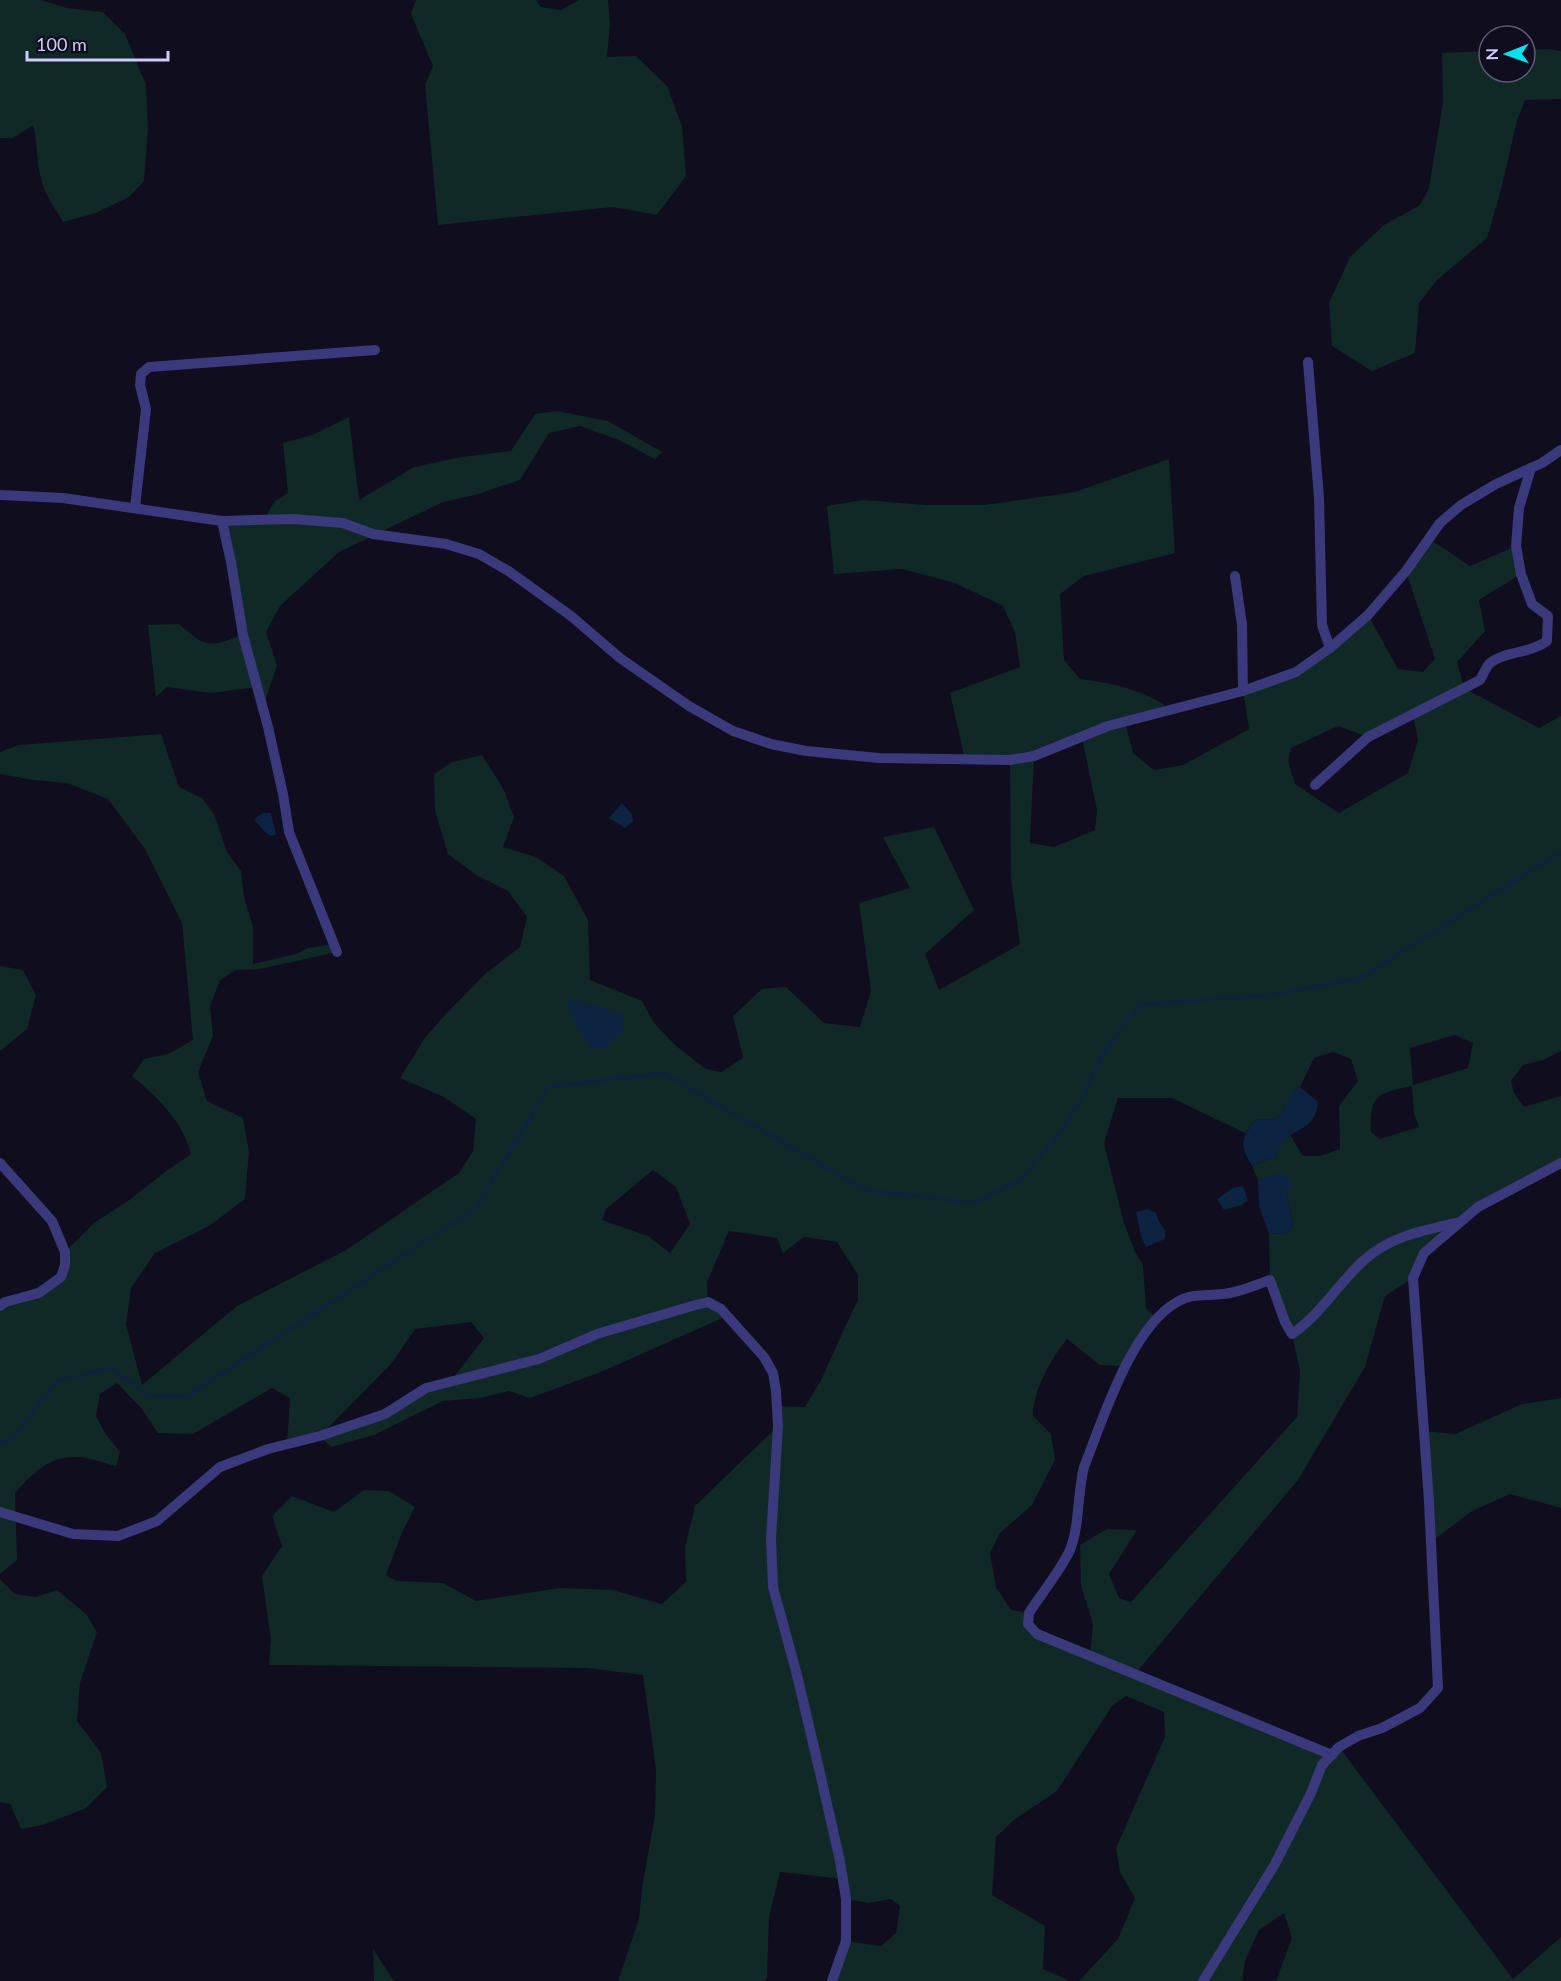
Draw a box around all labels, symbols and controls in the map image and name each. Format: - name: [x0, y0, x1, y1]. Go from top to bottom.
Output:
- scale bar: [27, 24, 168, 62]
- north arrow: [1477, 24, 1537, 84]
- text: 100 m: [36, 33, 87, 55]
- text: N: [1482, 48, 1501, 61]

